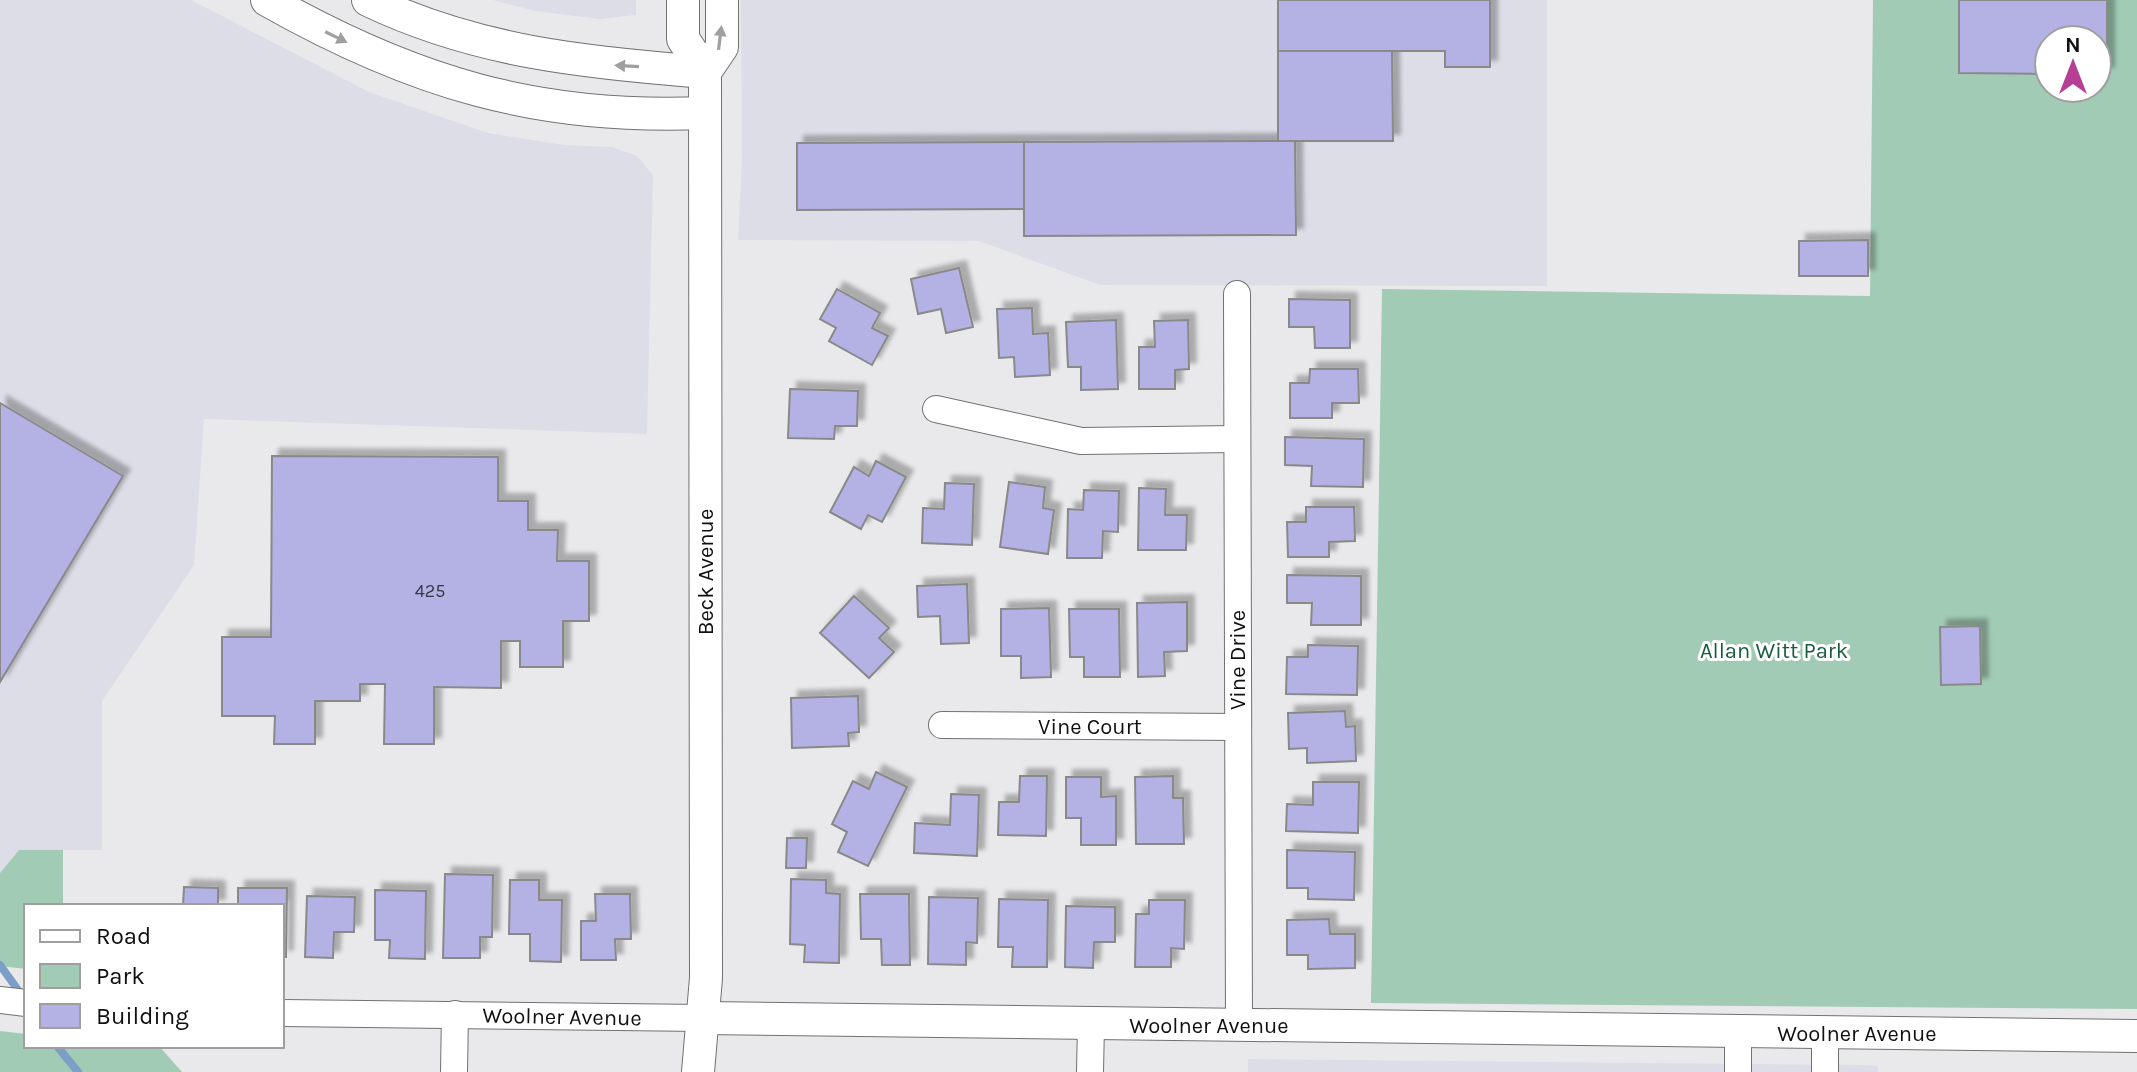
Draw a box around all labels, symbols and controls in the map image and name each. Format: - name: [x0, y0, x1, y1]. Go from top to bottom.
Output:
- north arrow: [2033, 24, 2113, 104]
- one-way arrow: [714, 25, 727, 50]
- one-way arrow: [324, 30, 347, 44]
- text: N: [2065, 32, 2081, 58]
- one-way arrow: [614, 60, 639, 73]
- street label: Beck Avenue: [693, 509, 719, 635]
- house number: 425: [415, 580, 445, 602]
- street label: Vine Drive: [1225, 610, 1251, 710]
- park label: Allan Witt Park: [1700, 638, 1848, 664]
- street label: Vine Court: [1038, 714, 1142, 740]
- legend: [24, 904, 284, 1048]
- text: Road: [96, 922, 151, 950]
- text: Park: [96, 962, 145, 990]
- text: Building: [96, 1002, 189, 1030]
- street label: Woolner Avenue: [482, 1003, 642, 1031]
- street label: Woolner Avenue: [1129, 1013, 1289, 1039]
- street label: Woolner Avenue: [1777, 1021, 1937, 1047]

